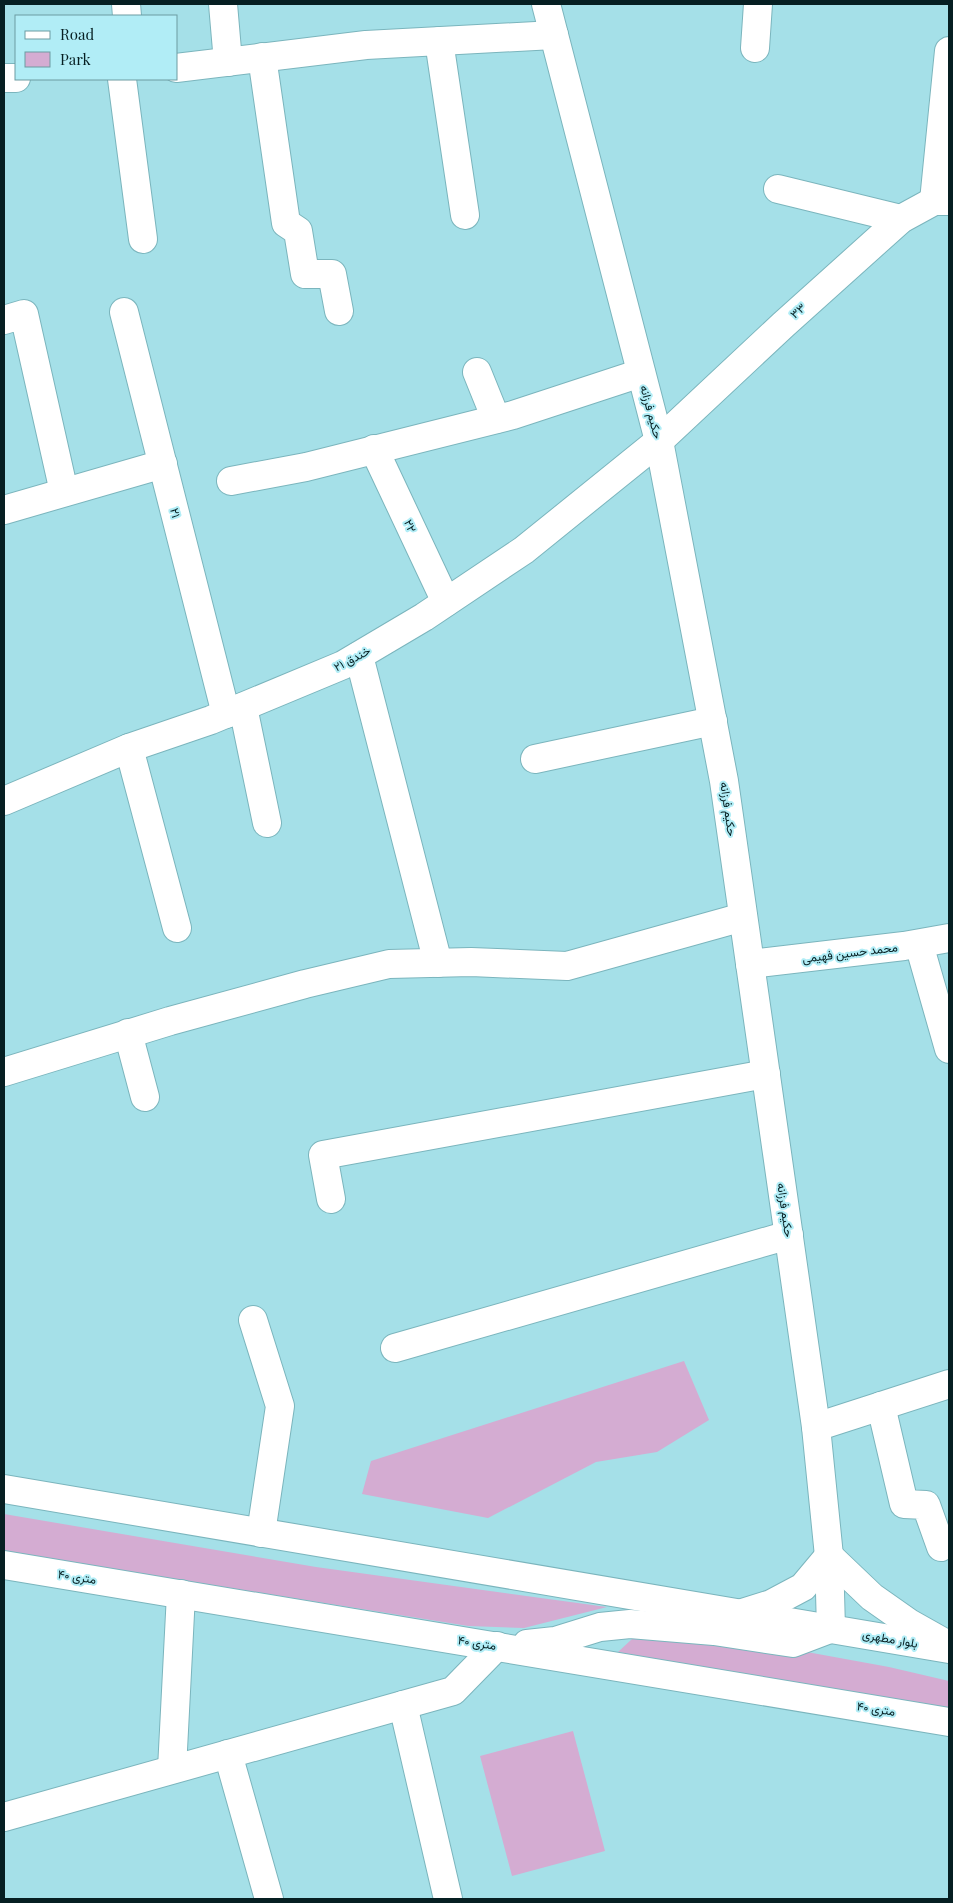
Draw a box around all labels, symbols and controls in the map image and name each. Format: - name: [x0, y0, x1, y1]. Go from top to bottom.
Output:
- legend: [15, 15, 178, 80]
- text: Road: [60, 24, 94, 44]
- text: Park: [60, 49, 92, 69]
- street label: ۳۳: [786, 299, 809, 321]
- street label: حکیم فرزانه: [636, 383, 667, 441]
- street label: ۲۱: [167, 506, 185, 519]
- street label: ۲۲: [401, 517, 421, 535]
- street label: ۲۱ خندق: [330, 642, 373, 674]
- street label: حکیم فرزانه: [716, 781, 741, 837]
- street label: محمد حسین فهیمی: [801, 938, 899, 967]
- street label: حکیم فرزانه: [773, 1182, 798, 1238]
- street label: ۴۰ متری: [57, 1565, 98, 1588]
- street label: بلوار مطهری: [861, 1625, 919, 1652]
- street label: ۴۰ متری: [457, 1631, 498, 1654]
- street label: ۴۰ متری: [856, 1697, 897, 1720]

